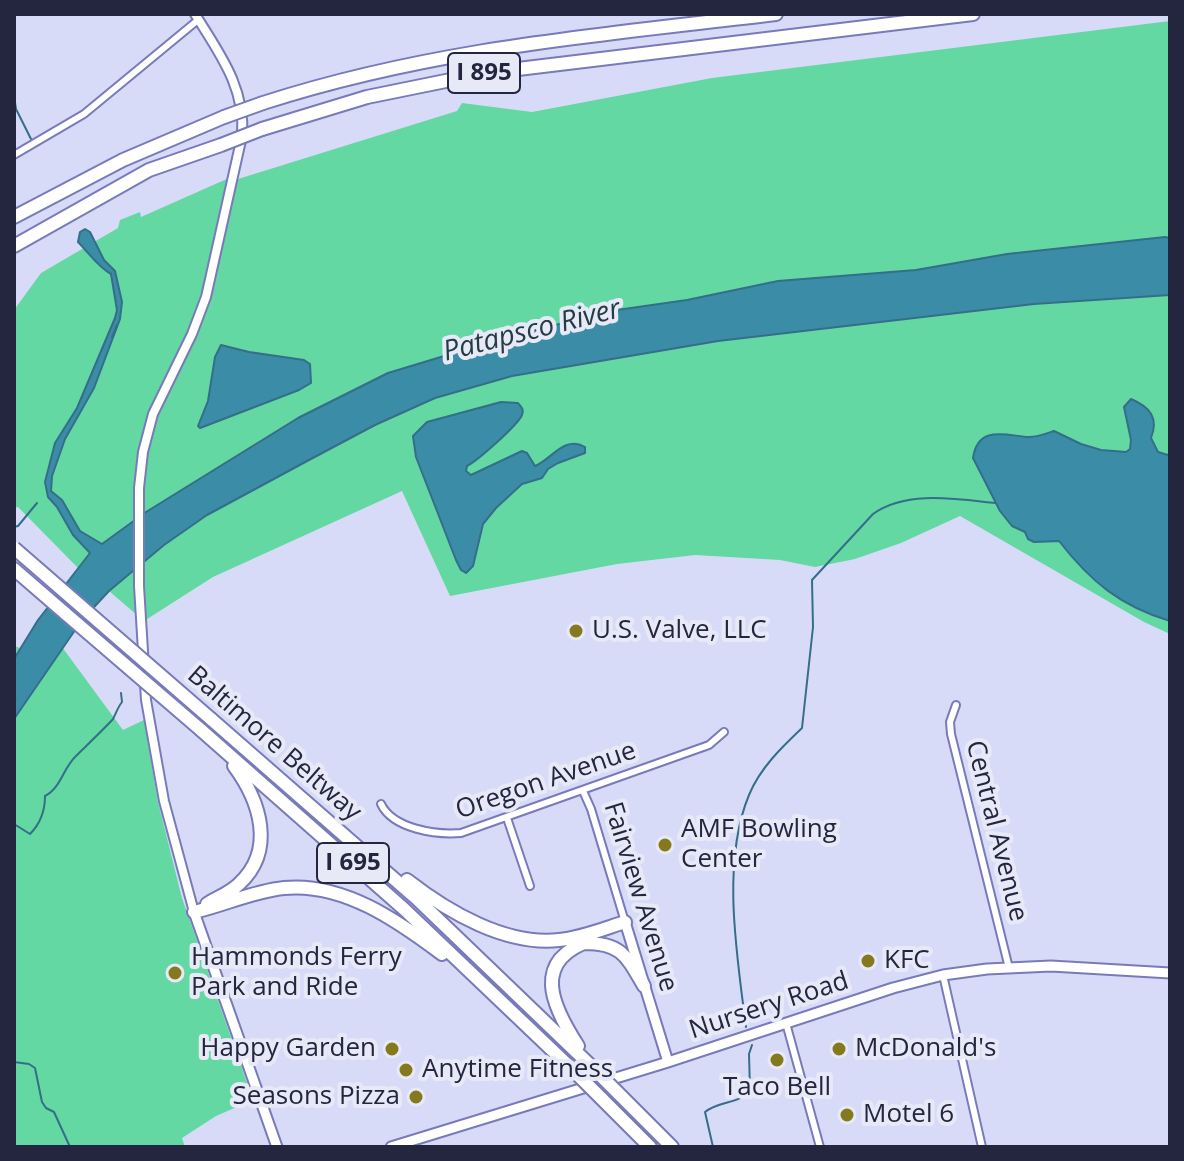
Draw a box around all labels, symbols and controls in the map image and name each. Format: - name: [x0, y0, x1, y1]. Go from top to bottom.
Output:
- road number: I 895: [448, 53, 520, 93]
- water label: Patapsco River: [440, 293, 624, 369]
- place label: U.S. Valve, LLC: [592, 615, 767, 647]
- marker: U.S. Valve, LLC: [567, 622, 585, 640]
- street label: Baltimore Beltway: [181, 660, 367, 828]
- street label: Oregon Avenue: [452, 736, 640, 826]
- street label: Central Avenue: [958, 737, 1034, 925]
- street label: Fairview Avenue: [596, 798, 684, 996]
- place label: AMF Bowling Center: [681, 814, 837, 876]
- marker: AMF Bowling Center: [656, 836, 674, 854]
- road number: I 695: [317, 843, 389, 883]
- place label: Hammonds Ferry Park and Ride: [191, 942, 402, 1004]
- place label: KFC: [884, 945, 930, 977]
- marker: KFC: [859, 952, 877, 970]
- marker: Hammonds Ferry Park and Ride: [166, 964, 184, 982]
- street label: Nursery Road: [685, 966, 853, 1046]
- place label: Happy Garden: [200, 1033, 376, 1065]
- place label: McDonald's: [855, 1033, 996, 1065]
- marker: Happy Garden: [383, 1040, 401, 1058]
- marker: McDonald's: [830, 1040, 848, 1058]
- marker: Taco Bell: [768, 1051, 786, 1069]
- place label: Anytime Fitness: [422, 1054, 613, 1086]
- marker: Anytime Fitness: [397, 1061, 415, 1079]
- place label: Taco Bell: [723, 1072, 831, 1104]
- place label: Seasons Pizza: [233, 1081, 400, 1113]
- marker: Seasons Pizza: [407, 1088, 425, 1106]
- place label: Motel 6: [863, 1099, 954, 1131]
- marker: Motel 6: [838, 1106, 856, 1124]

